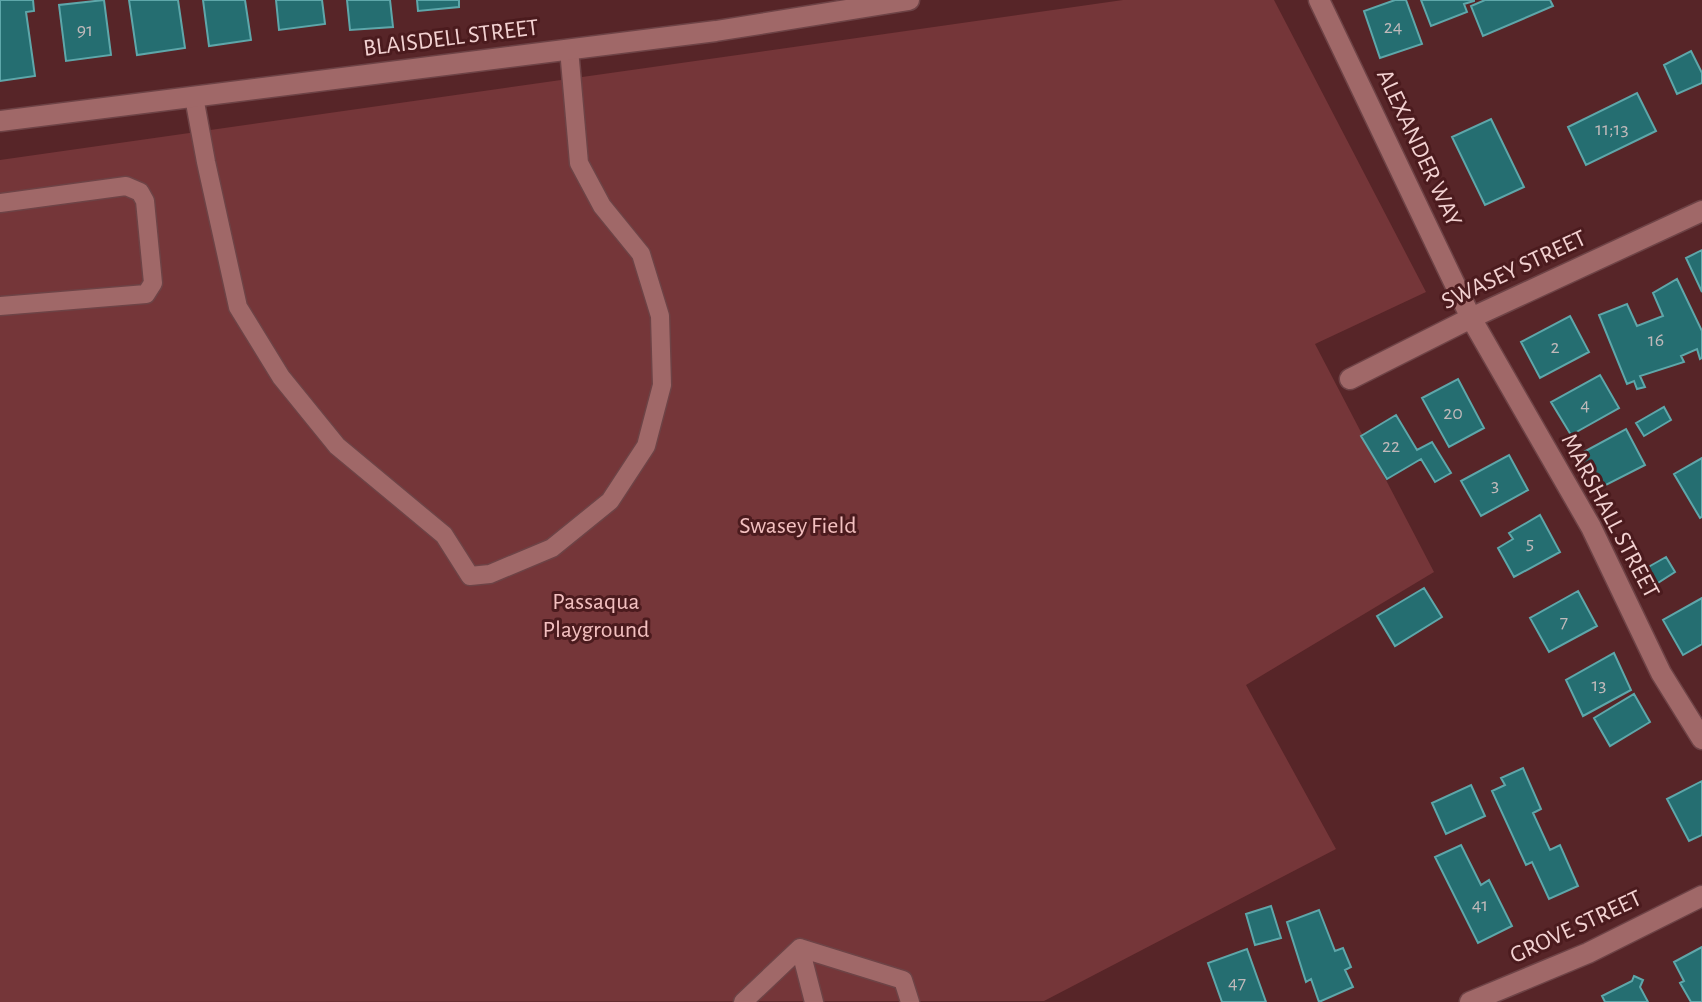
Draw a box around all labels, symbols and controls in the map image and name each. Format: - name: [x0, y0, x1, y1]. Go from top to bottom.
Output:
- street label: BLAISDELL STREET: [362, 15, 540, 61]
- house number: 24: [1384, 17, 1402, 37]
- house number: 91: [77, 20, 93, 40]
- street label: ALEXANDER WAY: [1372, 66, 1466, 231]
- house number: 11;13: [1595, 119, 1629, 139]
- street label: SWASEY STREET: [1438, 226, 1590, 314]
- house number: 16: [1648, 330, 1664, 350]
- house number: 2: [1550, 337, 1560, 357]
- house number: 4: [1580, 395, 1590, 415]
- house number: 20: [1443, 403, 1463, 423]
- street label: MARSHALL STREET: [1557, 430, 1664, 602]
- house number: 22: [1382, 436, 1400, 456]
- house number: 3: [1491, 475, 1499, 495]
- park label: Swasey Field: [739, 514, 857, 538]
- house number: 5: [1526, 533, 1534, 553]
- park label: Passaqua Playground: [543, 590, 649, 642]
- house number: 7: [1560, 612, 1568, 632]
- house number: 13: [1591, 675, 1607, 695]
- street label: GROVE STREET: [1506, 886, 1646, 968]
- house number: 41: [1472, 895, 1488, 915]
- house number: 47: [1228, 973, 1246, 993]

